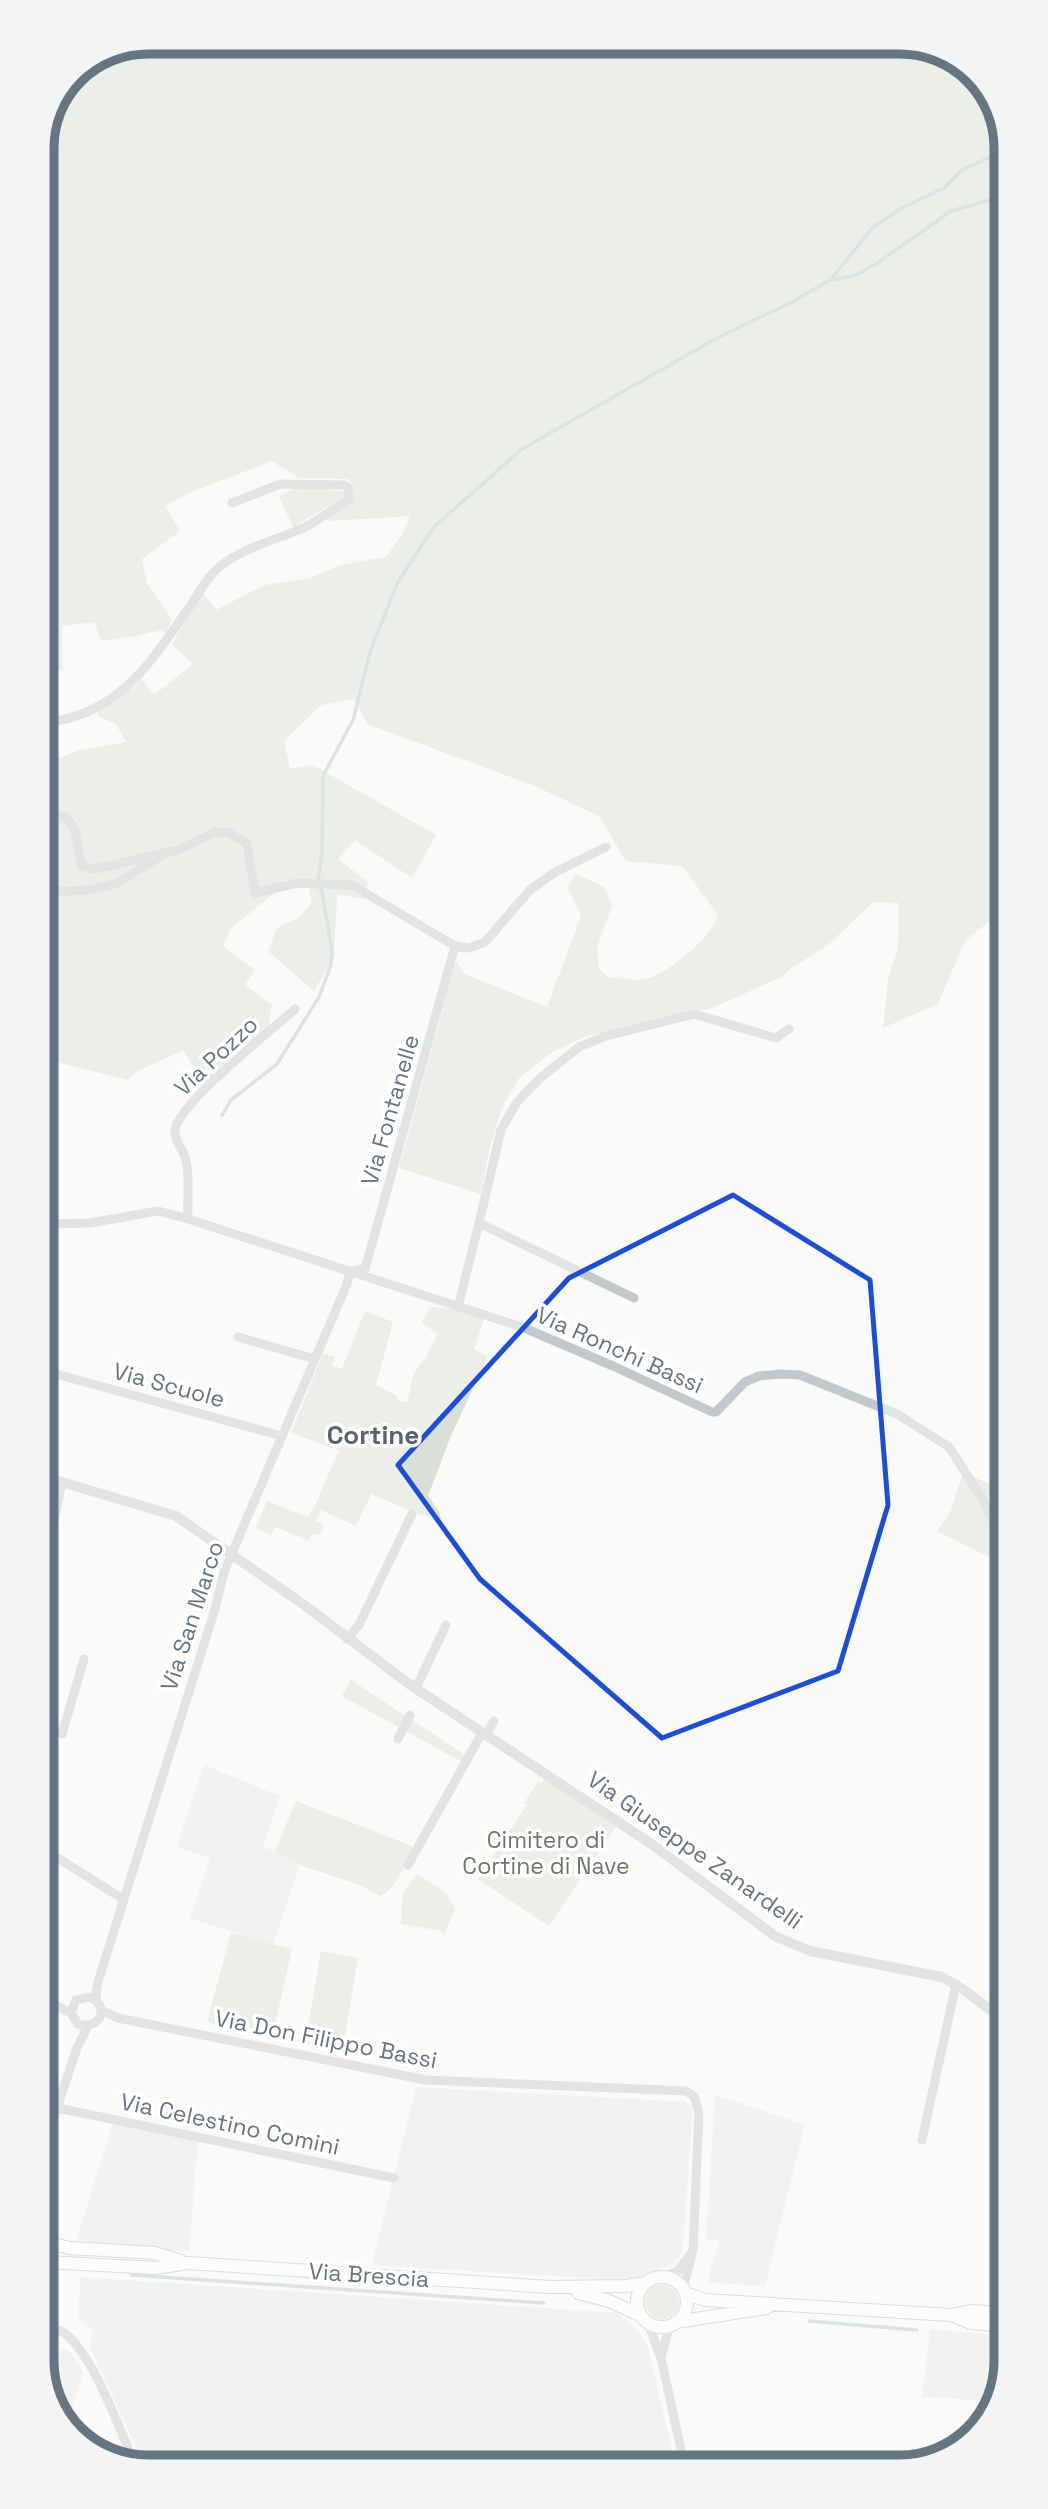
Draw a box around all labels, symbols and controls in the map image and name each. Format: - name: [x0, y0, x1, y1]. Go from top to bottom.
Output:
- street label: Via Pozzo: [168, 1010, 264, 1102]
- street label: Via Fontanelle: [354, 1031, 426, 1189]
- street label: Via Ronchi Bassi: [532, 1300, 708, 1400]
- street label: Via Scuole: [110, 1356, 228, 1414]
- district label: Cortine: [327, 1418, 419, 1452]
- street label: Via San Marco: [154, 1537, 230, 1695]
- street label: Via Giuseppe Zanardelli: [581, 1764, 809, 1936]
- park label: Cimitero di Cortine di Nave: [462, 1825, 630, 1881]
- street label: Via Don Filippo Bassi: [212, 2003, 440, 2075]
- street label: Via Celestino Comini: [118, 2086, 342, 2162]
- street label: Via Brescia: [308, 2256, 430, 2294]

